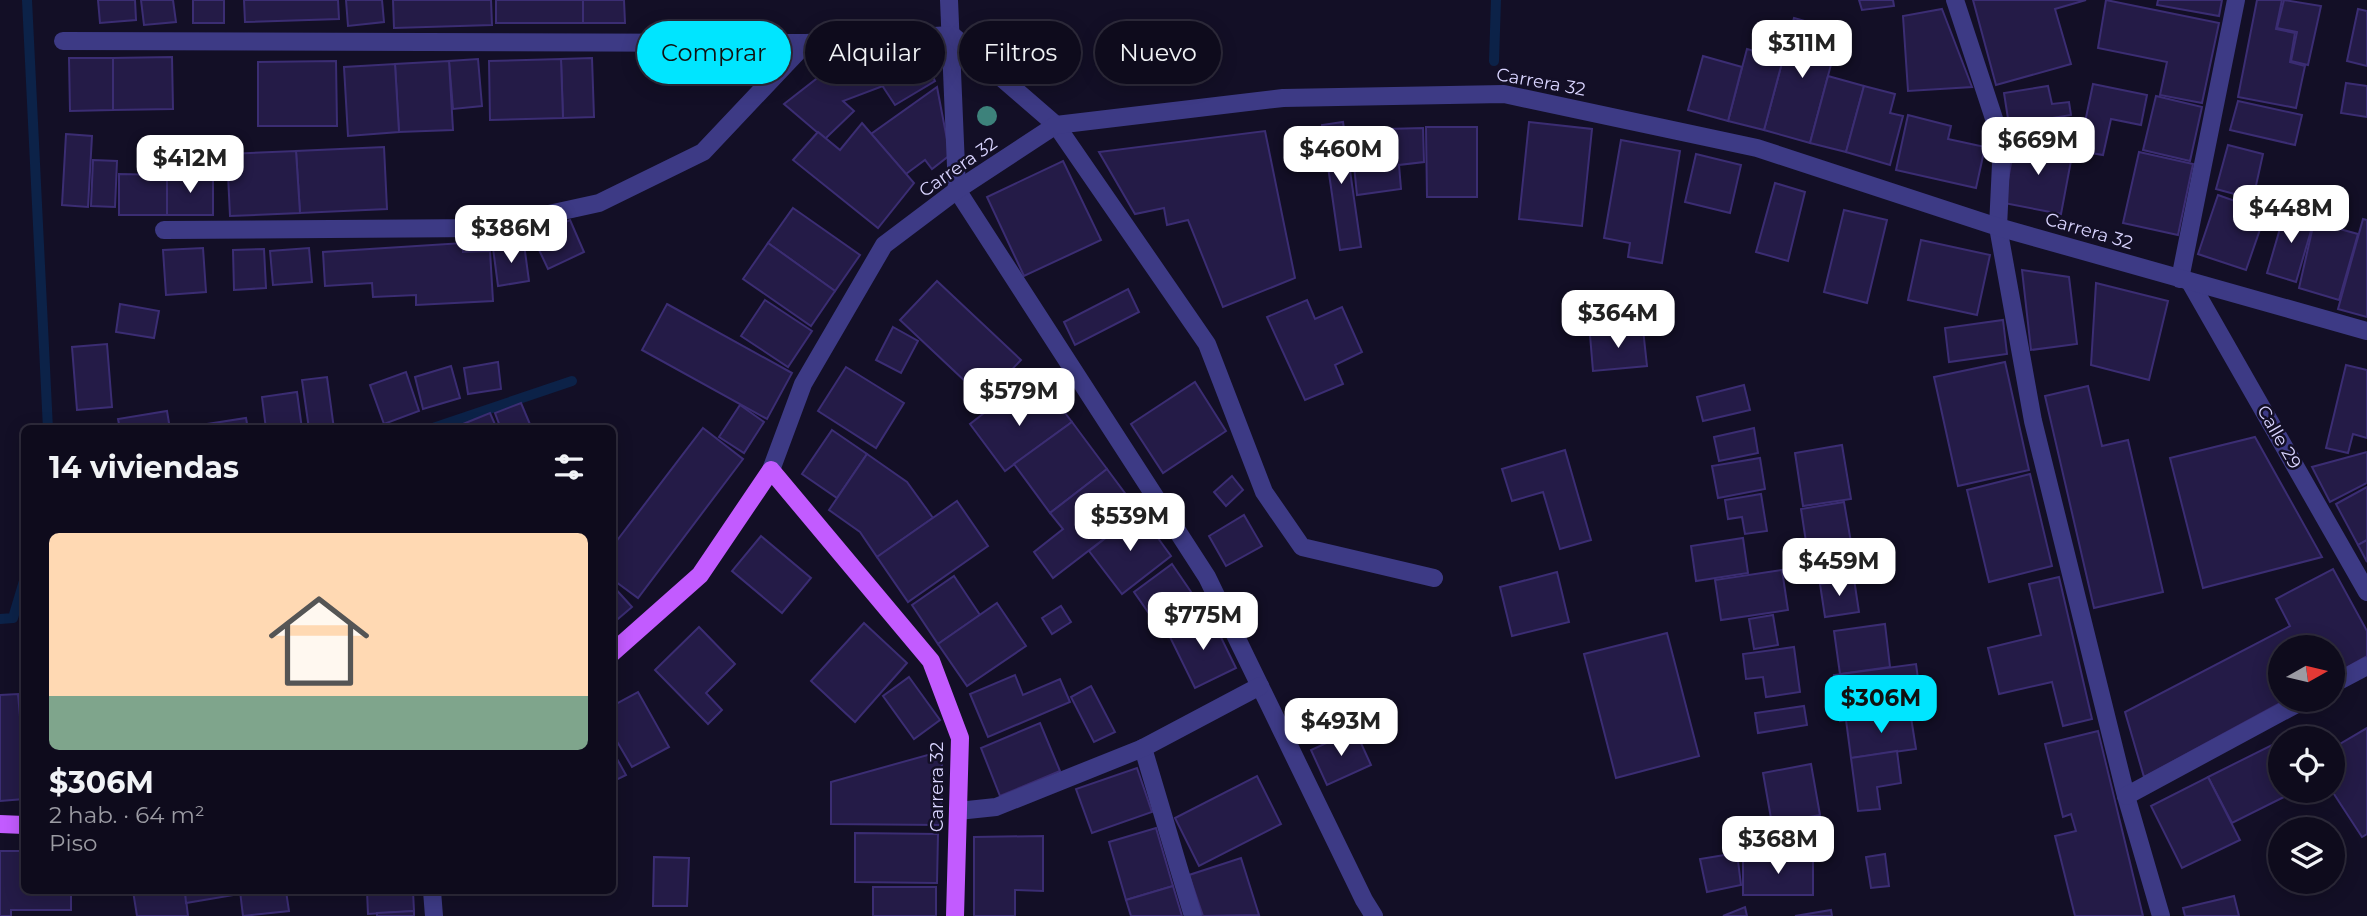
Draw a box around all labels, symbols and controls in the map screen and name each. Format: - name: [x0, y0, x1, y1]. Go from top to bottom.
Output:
- pin: $311M: [1753, 20, 1851, 80]
- chip: Comprar: [637, 21, 791, 84]
- chip: Alquilar: [805, 21, 945, 84]
- chip: Filtros: [959, 21, 1081, 84]
- chip: Nuevo: [1095, 21, 1221, 84]
- text: $311M: [1768, 29, 1836, 57]
- street label: Carrera 32: [1495, 63, 1587, 101]
- pin: $669M: [1989, 118, 2087, 177]
- text: $669M: [1998, 126, 2078, 154]
- pin: $460M: [1292, 127, 1390, 186]
- street label: Carrera 32: [915, 132, 1001, 202]
- text: $460M: [1300, 135, 1382, 163]
- pin: $412M: [141, 136, 239, 195]
- text: $412M: [153, 144, 227, 172]
- pin: $448M: [2242, 186, 2340, 245]
- text: $448M: [2249, 194, 2333, 222]
- pin: $386M: [462, 205, 560, 265]
- street label: Carrera 32: [2043, 208, 2135, 254]
- text: $386M: [471, 214, 551, 242]
- pin: $364M: [1569, 290, 1667, 350]
- text: $364M: [1578, 299, 1658, 327]
- pin: $579M: [970, 368, 1068, 428]
- text: $579M: [980, 377, 1058, 405]
- street label: Calle 29: [2252, 401, 2306, 473]
- icon: filters: [550, 448, 588, 486]
- text: 14 viviendas: [49, 449, 239, 486]
- pin: $539M: [1081, 494, 1179, 553]
- text: $539M: [1091, 502, 1169, 530]
- pin: $459M: [1790, 538, 1888, 598]
- text: $459M: [1798, 547, 1880, 575]
- icon: home: [256, 578, 382, 704]
- pin: $775M: [1154, 592, 1252, 652]
- text: $775M: [1164, 601, 1242, 629]
- north arrow: [2268, 635, 2345, 712]
- map controls: [2268, 635, 2345, 894]
- pin: $306M: [1832, 676, 1930, 735]
- text: $306M: [1841, 684, 1921, 712]
- pin: $493M: [1292, 698, 1390, 758]
- text: $493M: [1301, 707, 1381, 735]
- button: locate: [2268, 726, 2345, 803]
- street label: Carrera 32: [926, 742, 948, 832]
- text: $306M: [49, 764, 154, 801]
- text: 2 hab. · 64 m²: [49, 801, 205, 829]
- pin: $368M: [1729, 816, 1827, 876]
- button: layers: [2268, 817, 2345, 894]
- text: $368M: [1738, 825, 1818, 853]
- text: Piso: [49, 829, 97, 857]

